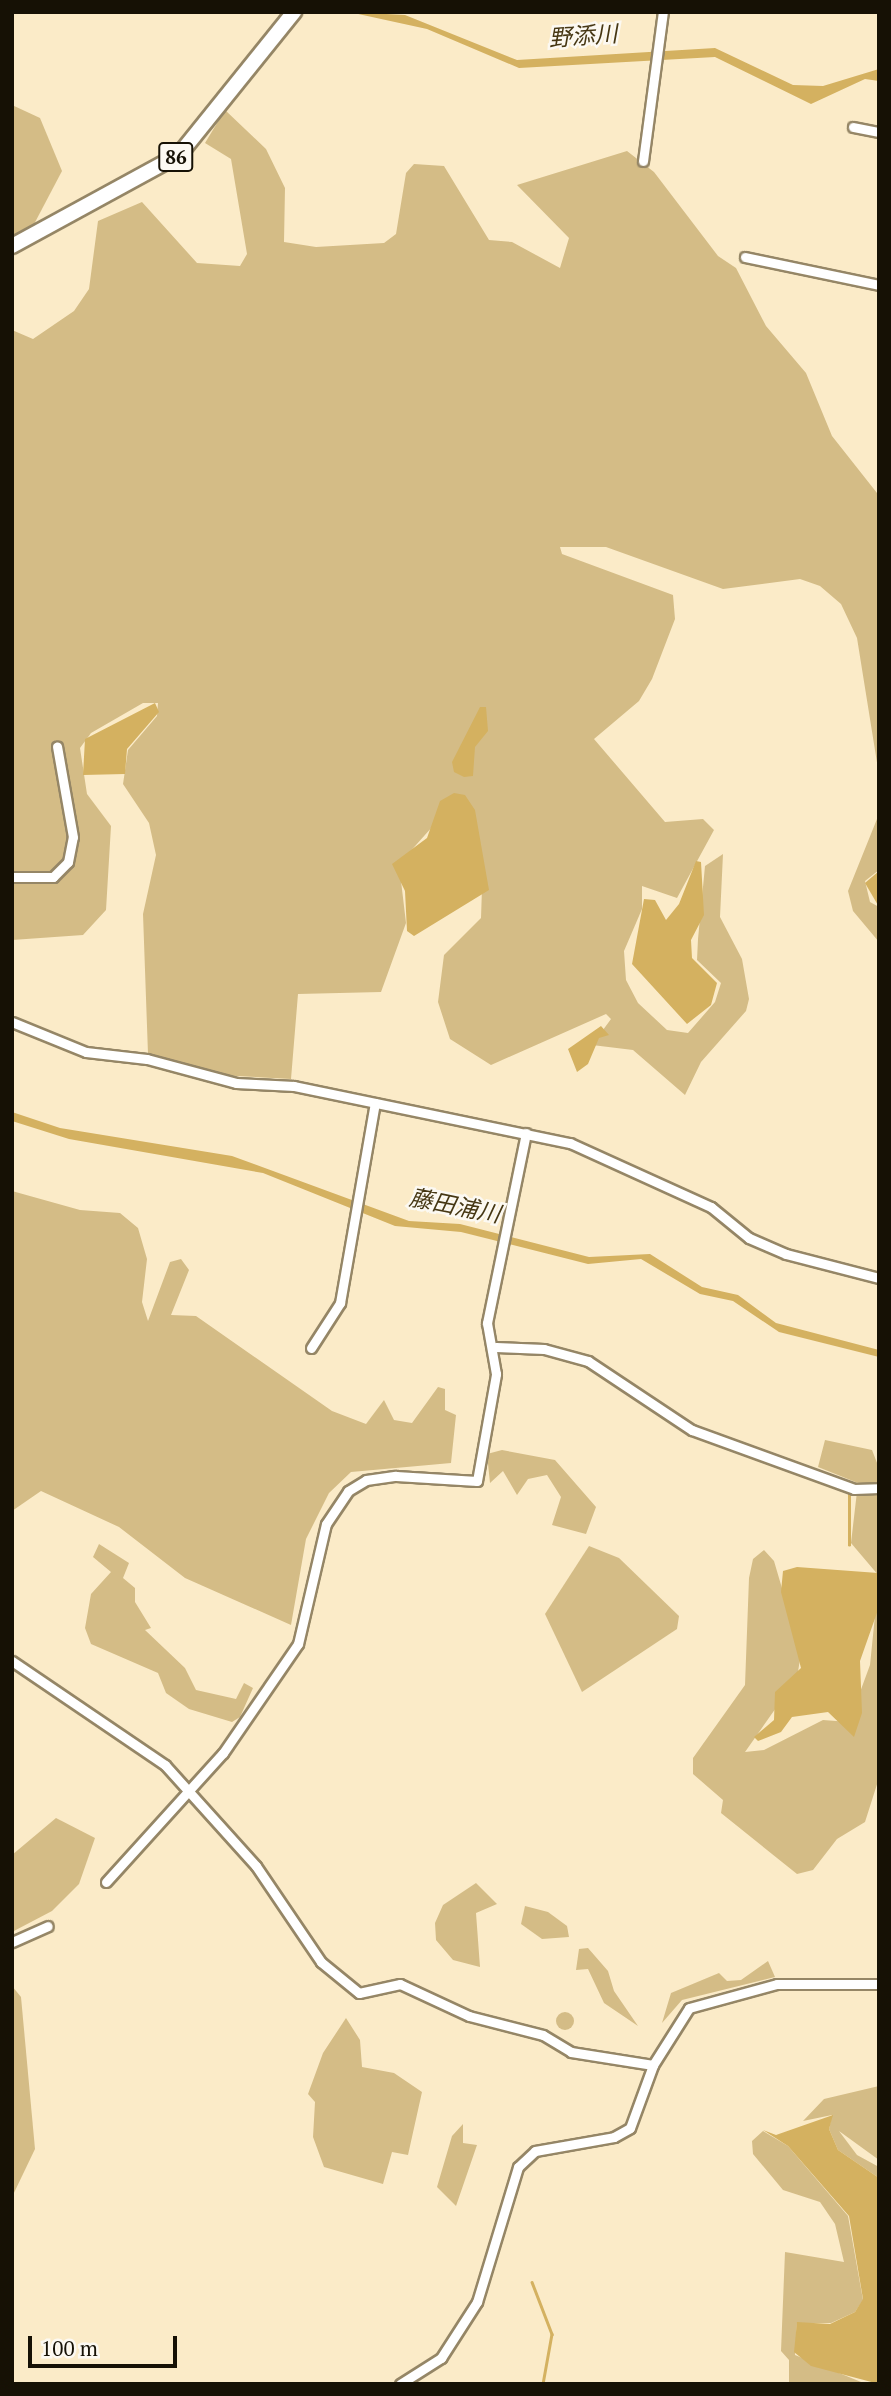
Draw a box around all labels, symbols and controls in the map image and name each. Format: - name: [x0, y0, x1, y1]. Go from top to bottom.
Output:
- water label: 野添川: [548, 20, 618, 52]
- road number: 86: [157, 141, 195, 172]
- water label: 藤田浦川: [407, 1184, 503, 1228]
- scale bar: [32, 2322, 180, 2366]
- text: 100 m: [41, 2334, 98, 2362]

